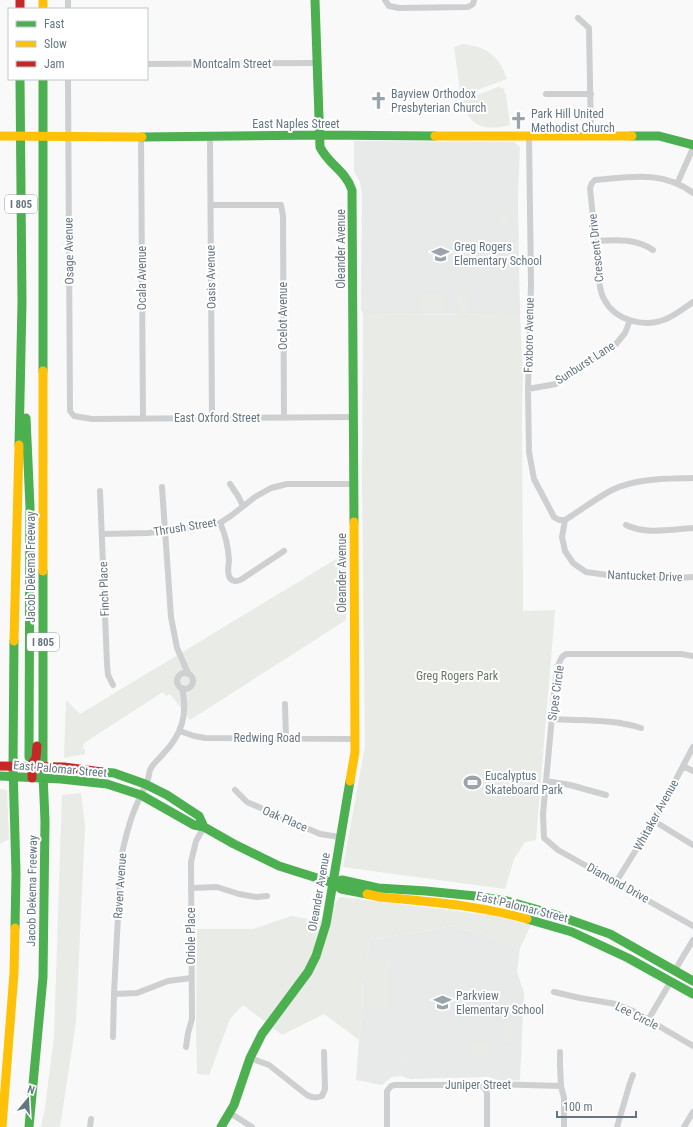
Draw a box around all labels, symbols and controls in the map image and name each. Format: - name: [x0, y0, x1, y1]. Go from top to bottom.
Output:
- legend: [8, 8, 148, 80]
- text: Fast: [44, 17, 65, 31]
- text: Slow: [44, 37, 67, 51]
- text: Jam: [44, 57, 65, 71]
- street label: Montcalm Street: [193, 57, 272, 71]
- place label: Bayview Orthodox Presbyterian Church: [391, 87, 487, 115]
- church icon: Bayview Orthodox Presbyterian Church: [368, 91, 388, 111]
- place label: Park Hill United Methodist Church: [531, 107, 615, 135]
- church icon: Park Hill United Methodist Church: [508, 111, 528, 131]
- street label: East Naples Street: [252, 117, 340, 131]
- road number: I 805: [5, 195, 37, 213]
- street label: Oleander Avenue: [334, 209, 348, 289]
- street label: Crescent Drive: [585, 213, 607, 283]
- street label: Osage Avenue: [61, 217, 77, 285]
- place label: Greg Rogers Elementary School: [454, 240, 542, 268]
- school or university icon: Greg Rogers Elementary School: [431, 244, 451, 264]
- street label: Ocala Avenue: [135, 245, 149, 310]
- street label: Oasis Avenue: [203, 245, 219, 309]
- street label: Ocelot Avenue: [276, 282, 290, 350]
- street label: Foxboro Avenue: [521, 297, 537, 373]
- street label: Sunburst Lane: [553, 338, 618, 387]
- street label: East Oxford Street: [174, 411, 261, 425]
- street label: Jacob Dekema Freeway: [24, 511, 38, 623]
- street label: Thrush Street: [152, 515, 218, 539]
- street label: Oleander Avenue: [335, 533, 349, 613]
- street label: Finch Place: [96, 561, 112, 617]
- street label: Nantucket Drive: [607, 568, 683, 584]
- road number: I 805: [27, 633, 59, 651]
- street label: Sipes Circle: [545, 664, 567, 722]
- park label: Greg Rogers Park: [416, 669, 499, 683]
- street label: Redwing Road: [233, 731, 301, 745]
- street label: East Palomar Street: [13, 758, 108, 780]
- place label: Eucalyptus Skateboard Park: [485, 769, 563, 797]
- sports icon: Eucalyptus Skateboard Park: [462, 773, 482, 793]
- street label: Whitaker Avenue: [631, 777, 681, 853]
- street label: Oak Place: [260, 803, 310, 835]
- street label: Jacob Dekema Freeway: [24, 835, 40, 947]
- street label: Oleander Avenue: [305, 851, 333, 932]
- street label: Raven Avenue: [111, 852, 129, 919]
- street label: Diamond Drive: [584, 860, 652, 906]
- street label: East Palomar Street: [475, 889, 570, 925]
- street label: Oriole Place: [184, 907, 198, 965]
- place label: Parkview Elementary School: [456, 989, 544, 1017]
- school or university icon: Parkview Elementary School: [433, 993, 453, 1013]
- street label: Lee Circle: [613, 999, 661, 1033]
- street label: Juniper Street: [445, 1078, 512, 1092]
- north arrow: [8, 1079, 48, 1119]
- text: N: [26, 1083, 36, 1097]
- scale bar: [557, 1093, 636, 1119]
- text: 100 m: [563, 1100, 593, 1114]

